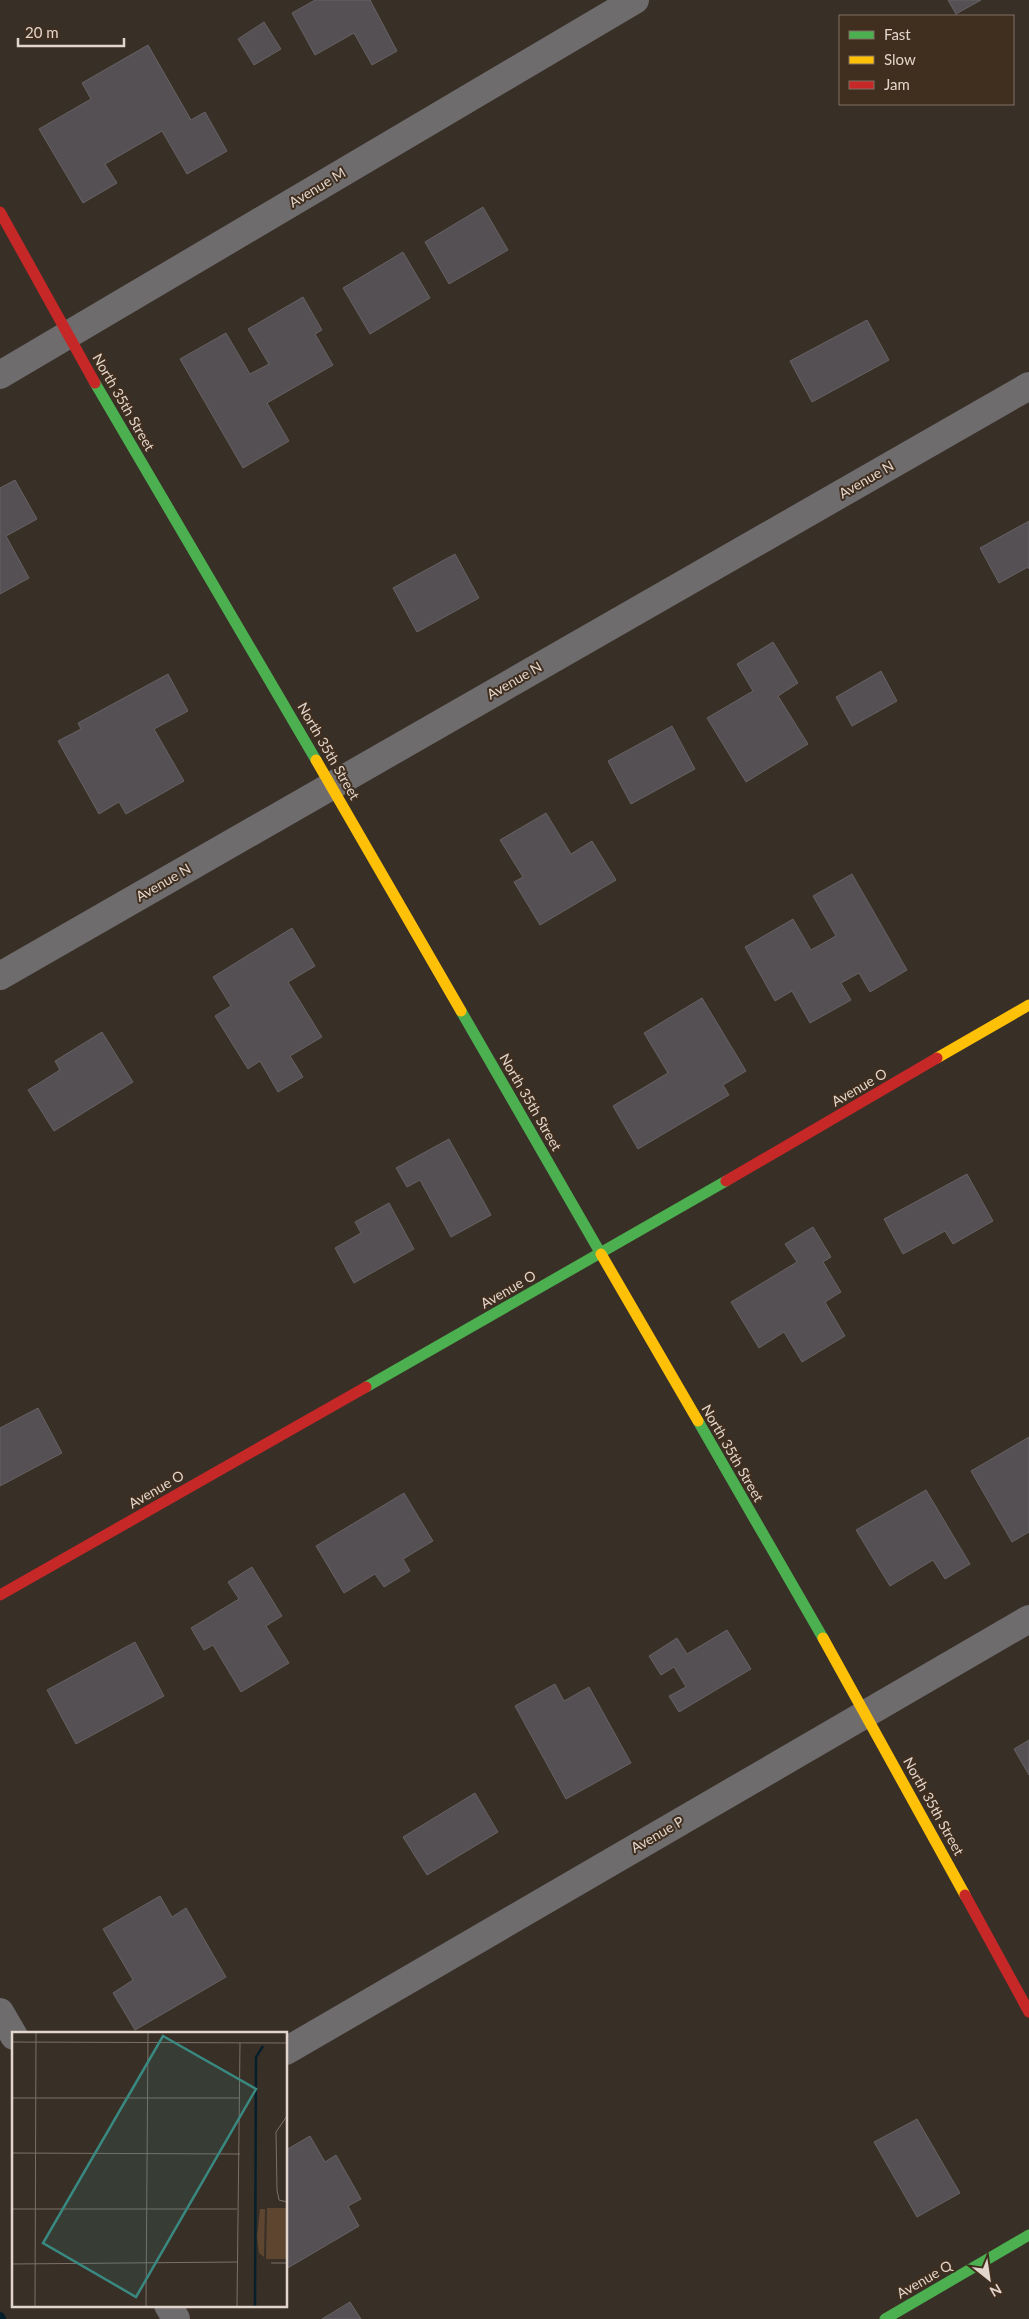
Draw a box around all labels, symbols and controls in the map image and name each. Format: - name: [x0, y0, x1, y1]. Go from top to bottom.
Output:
- scale bar: [18, 15, 124, 47]
- legend: [839, 15, 1014, 105]
- text: 20 m: [25, 23, 59, 41]
- text: Fast: [884, 25, 911, 43]
- text: Slow: [884, 50, 916, 68]
- text: Jam: [884, 75, 910, 93]
- street label: Avenue M: [286, 164, 348, 210]
- street label: North 35th Street: [89, 350, 159, 454]
- street label: Avenue N: [835, 456, 897, 502]
- street label: Avenue N: [483, 657, 545, 703]
- street label: North 35th Street: [294, 699, 364, 803]
- street label: Avenue N: [132, 859, 194, 905]
- street label: North 35th Street: [496, 1050, 566, 1154]
- street label: Avenue O: [828, 1064, 890, 1110]
- street label: Avenue O: [477, 1266, 539, 1312]
- street label: North 35th Street: [698, 1401, 768, 1505]
- street label: Avenue O: [125, 1466, 187, 1512]
- street label: North 35th Street: [900, 1754, 968, 1858]
- street label: Avenue P: [627, 1812, 687, 1856]
- inset map: [12, 2032, 288, 2306]
- north arrow: [964, 2254, 1014, 2304]
- street label: Avenue Q: [893, 2256, 955, 2302]
- text: N: [987, 2281, 1005, 2301]

